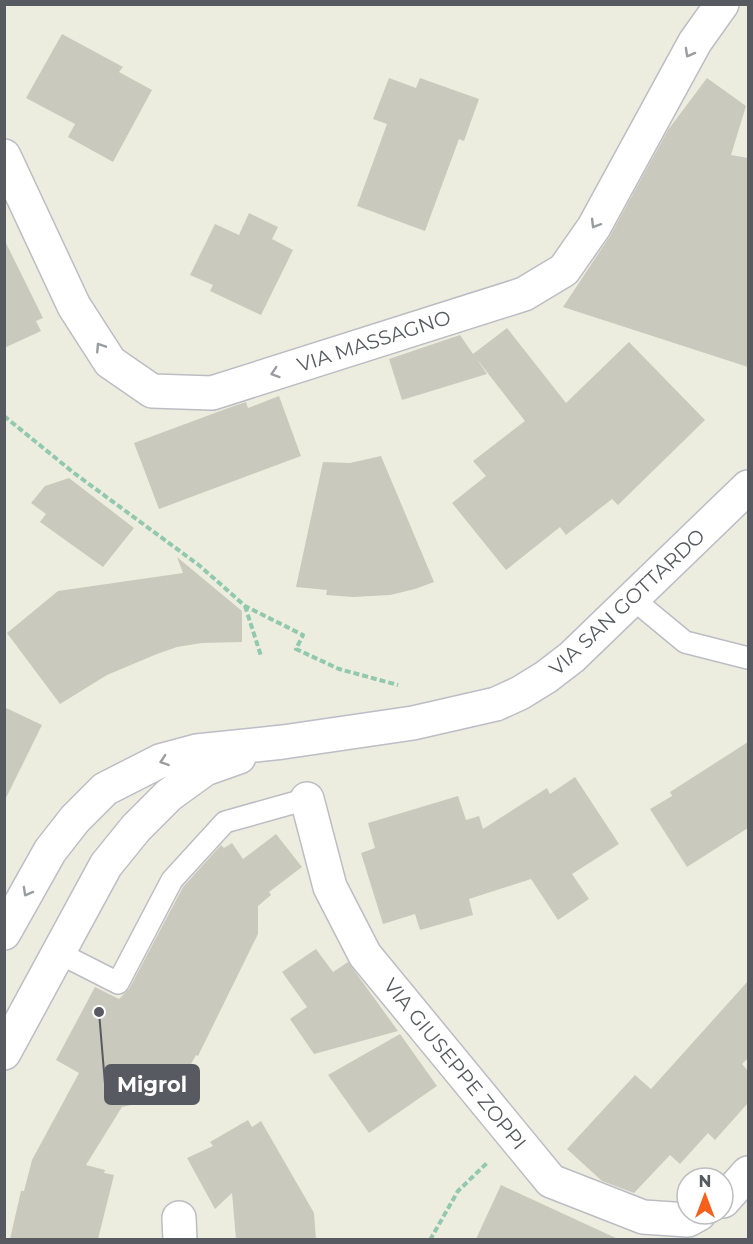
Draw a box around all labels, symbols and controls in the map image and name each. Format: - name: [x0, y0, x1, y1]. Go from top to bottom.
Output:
- one-way arrow: [685, 47, 696, 57]
- one-way arrow: [591, 218, 603, 228]
- street label: VIA MASSAGNO: [294, 305, 454, 377]
- one-way arrow: [97, 343, 108, 354]
- one-way arrow: [270, 366, 281, 378]
- street label: VIA SAN GOTTARDO: [544, 524, 710, 680]
- one-way arrow: [159, 753, 170, 766]
- one-way arrow: [23, 885, 34, 896]
- street label: VIA GIUSEPPE ZOPPI: [379, 974, 531, 1154]
- callout: Migrol: [105, 1065, 199, 1104]
- text: Migrol: [117, 1072, 187, 1097]
- north arrow: [675, 1166, 735, 1226]
- text: N: [699, 1172, 711, 1191]

